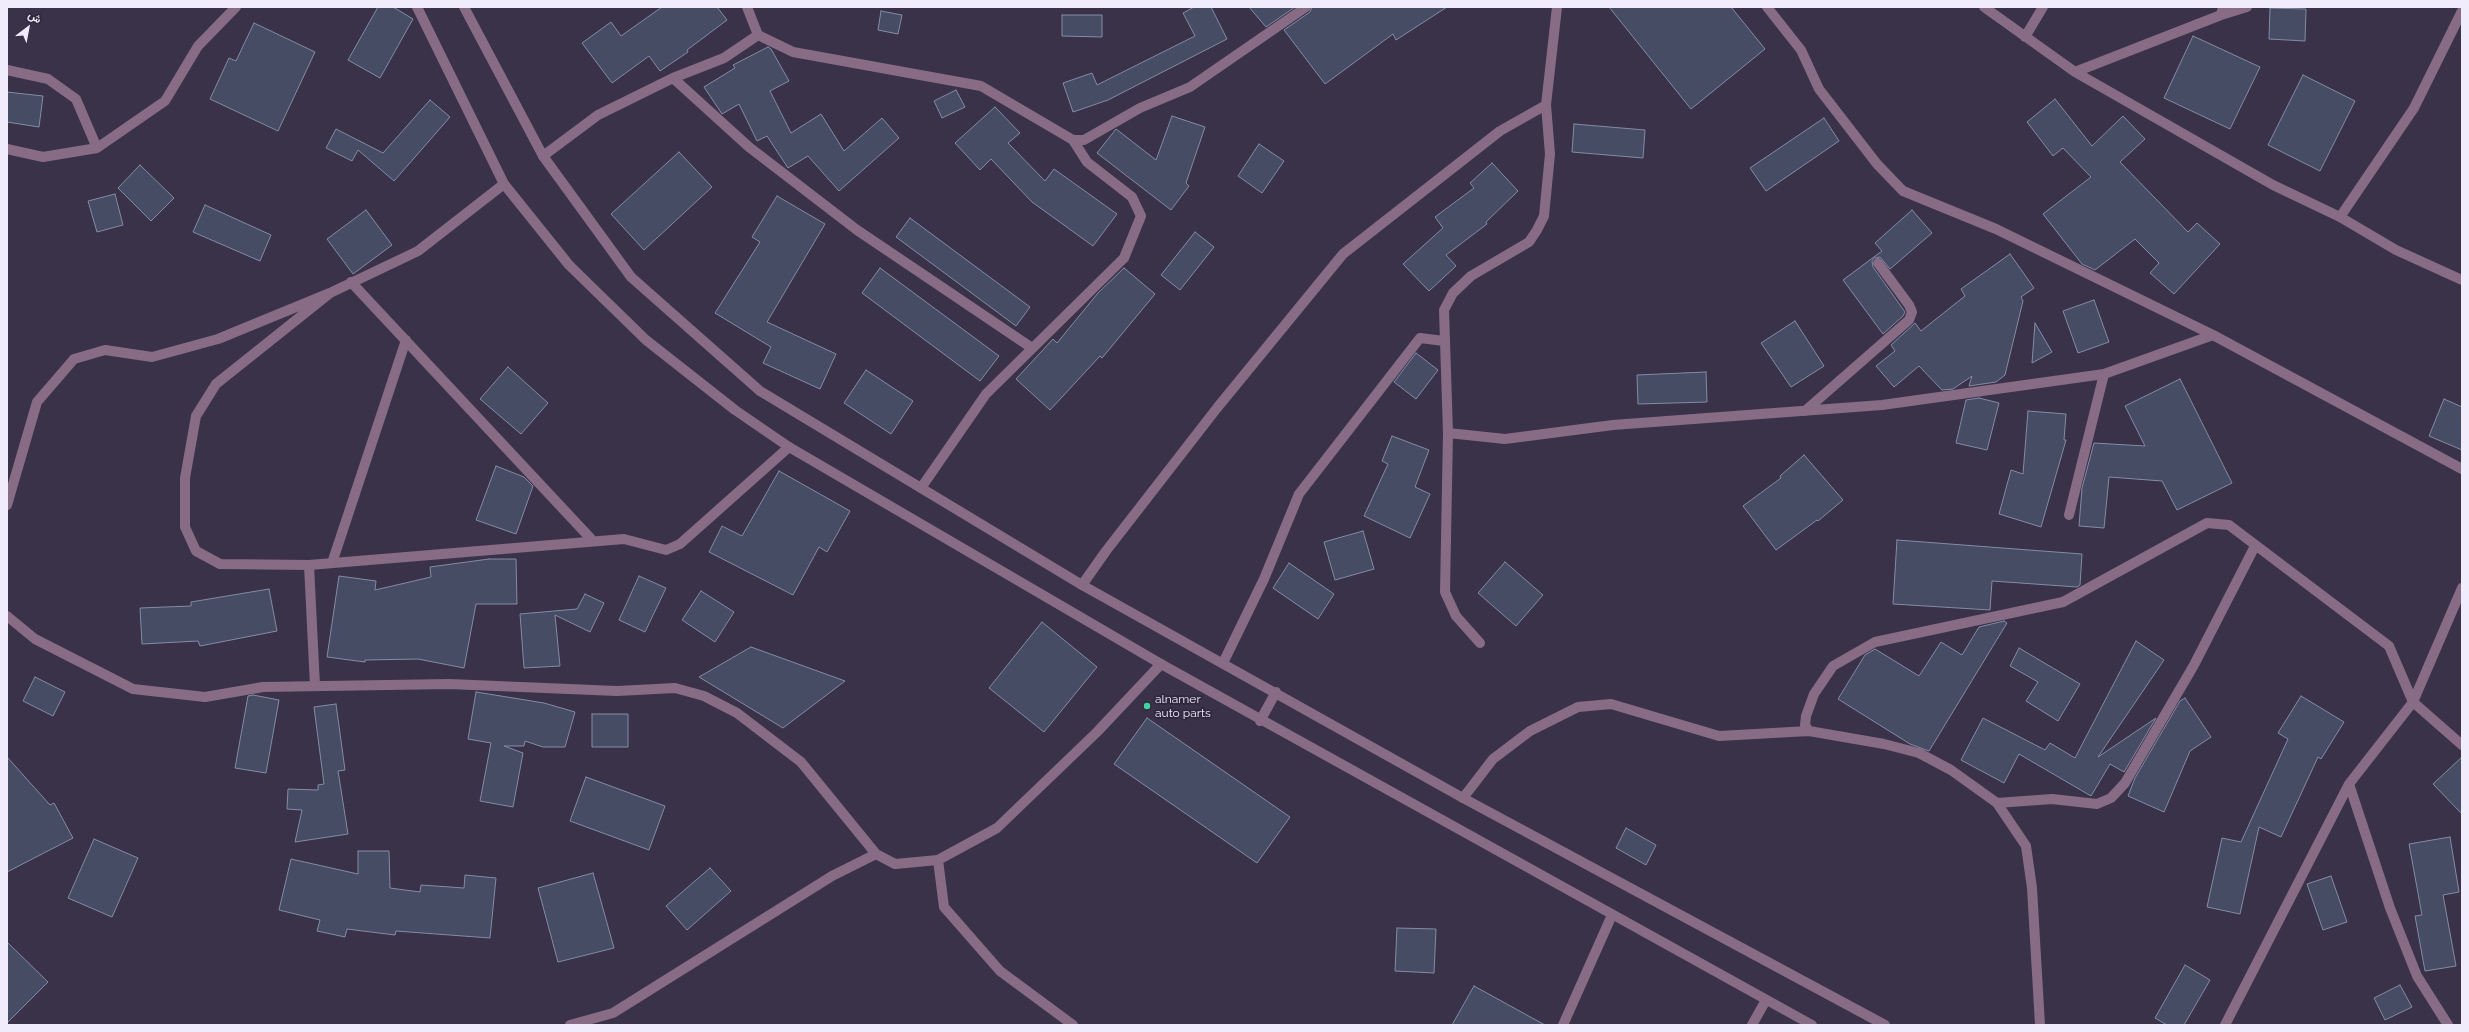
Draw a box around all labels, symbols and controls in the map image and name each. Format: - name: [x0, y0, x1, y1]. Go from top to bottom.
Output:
- north arrow: [8, 8, 48, 48]
- text: ش: [26, 8, 44, 26]
- place label: alnamer auto parts: [1155, 692, 1211, 720]
- marker: alnamer auto parts: [1142, 701, 1152, 711]

